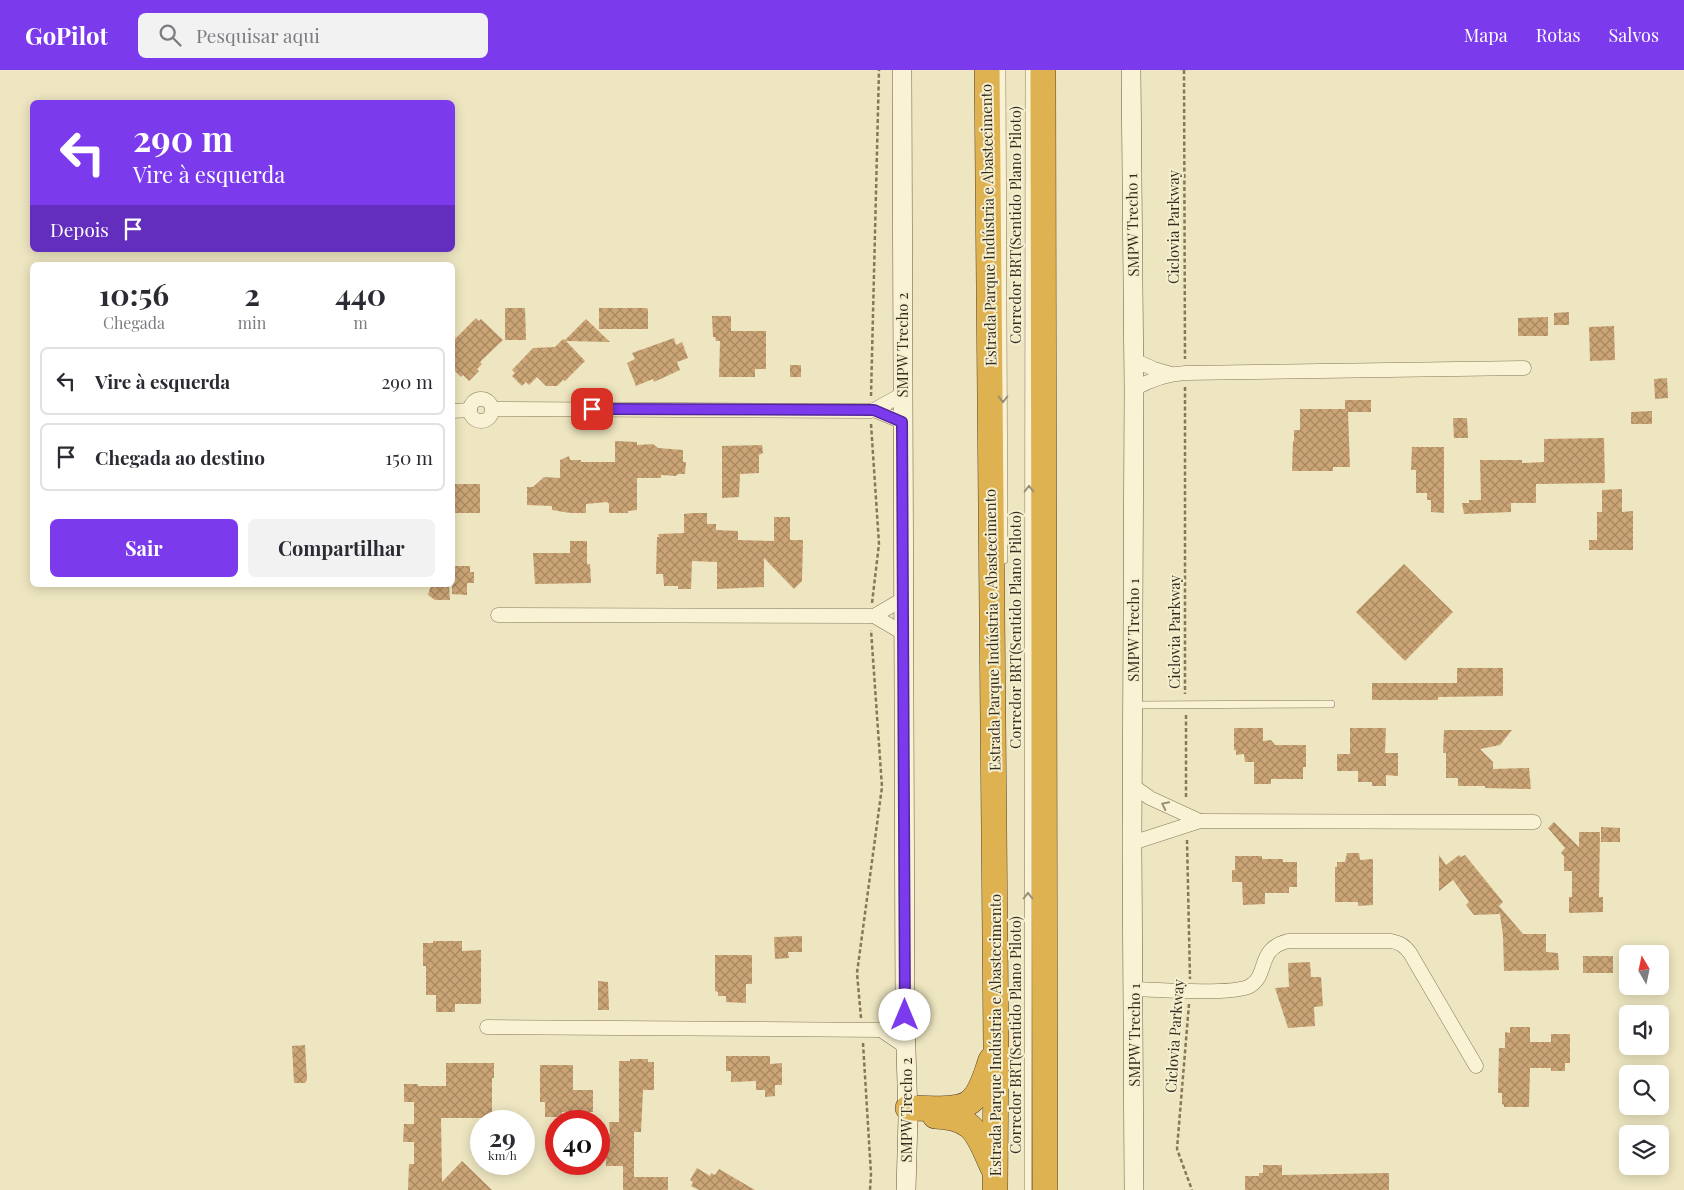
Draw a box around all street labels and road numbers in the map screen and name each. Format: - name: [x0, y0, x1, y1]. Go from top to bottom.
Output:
- street label: Estrada Parque Indústria e Abastecimento: [976, 84, 1000, 366]
- street label: Corredor BRT(Sentido Plano Piloto): [1005, 106, 1025, 344]
- street label: Ciclovia Parkway: [1163, 169, 1183, 284]
- street label: SMPW Trecho 1: [1121, 173, 1143, 277]
- street label: SMPW Trecho 2: [892, 293, 912, 397]
- street label: Estrada Parque Indústria e Abastecimento: [980, 489, 1004, 771]
- street label: Corredor BRT(Sentido Plano Piloto): [1005, 511, 1025, 749]
- street label: Ciclovia Parkway: [1164, 574, 1184, 689]
- street label: SMPW Trecho 1: [1123, 578, 1143, 682]
- street label: Estrada Parque Indústria e Abastecimento: [985, 894, 1005, 1176]
- street label: Corredor BRT(Sentido Plano Piloto): [1005, 916, 1025, 1154]
- street label: Ciclovia Parkway: [1160, 978, 1188, 1094]
- street label: SMPW Trecho 1: [1124, 983, 1144, 1087]
- street label: SMPW Trecho 2: [896, 1058, 916, 1162]

